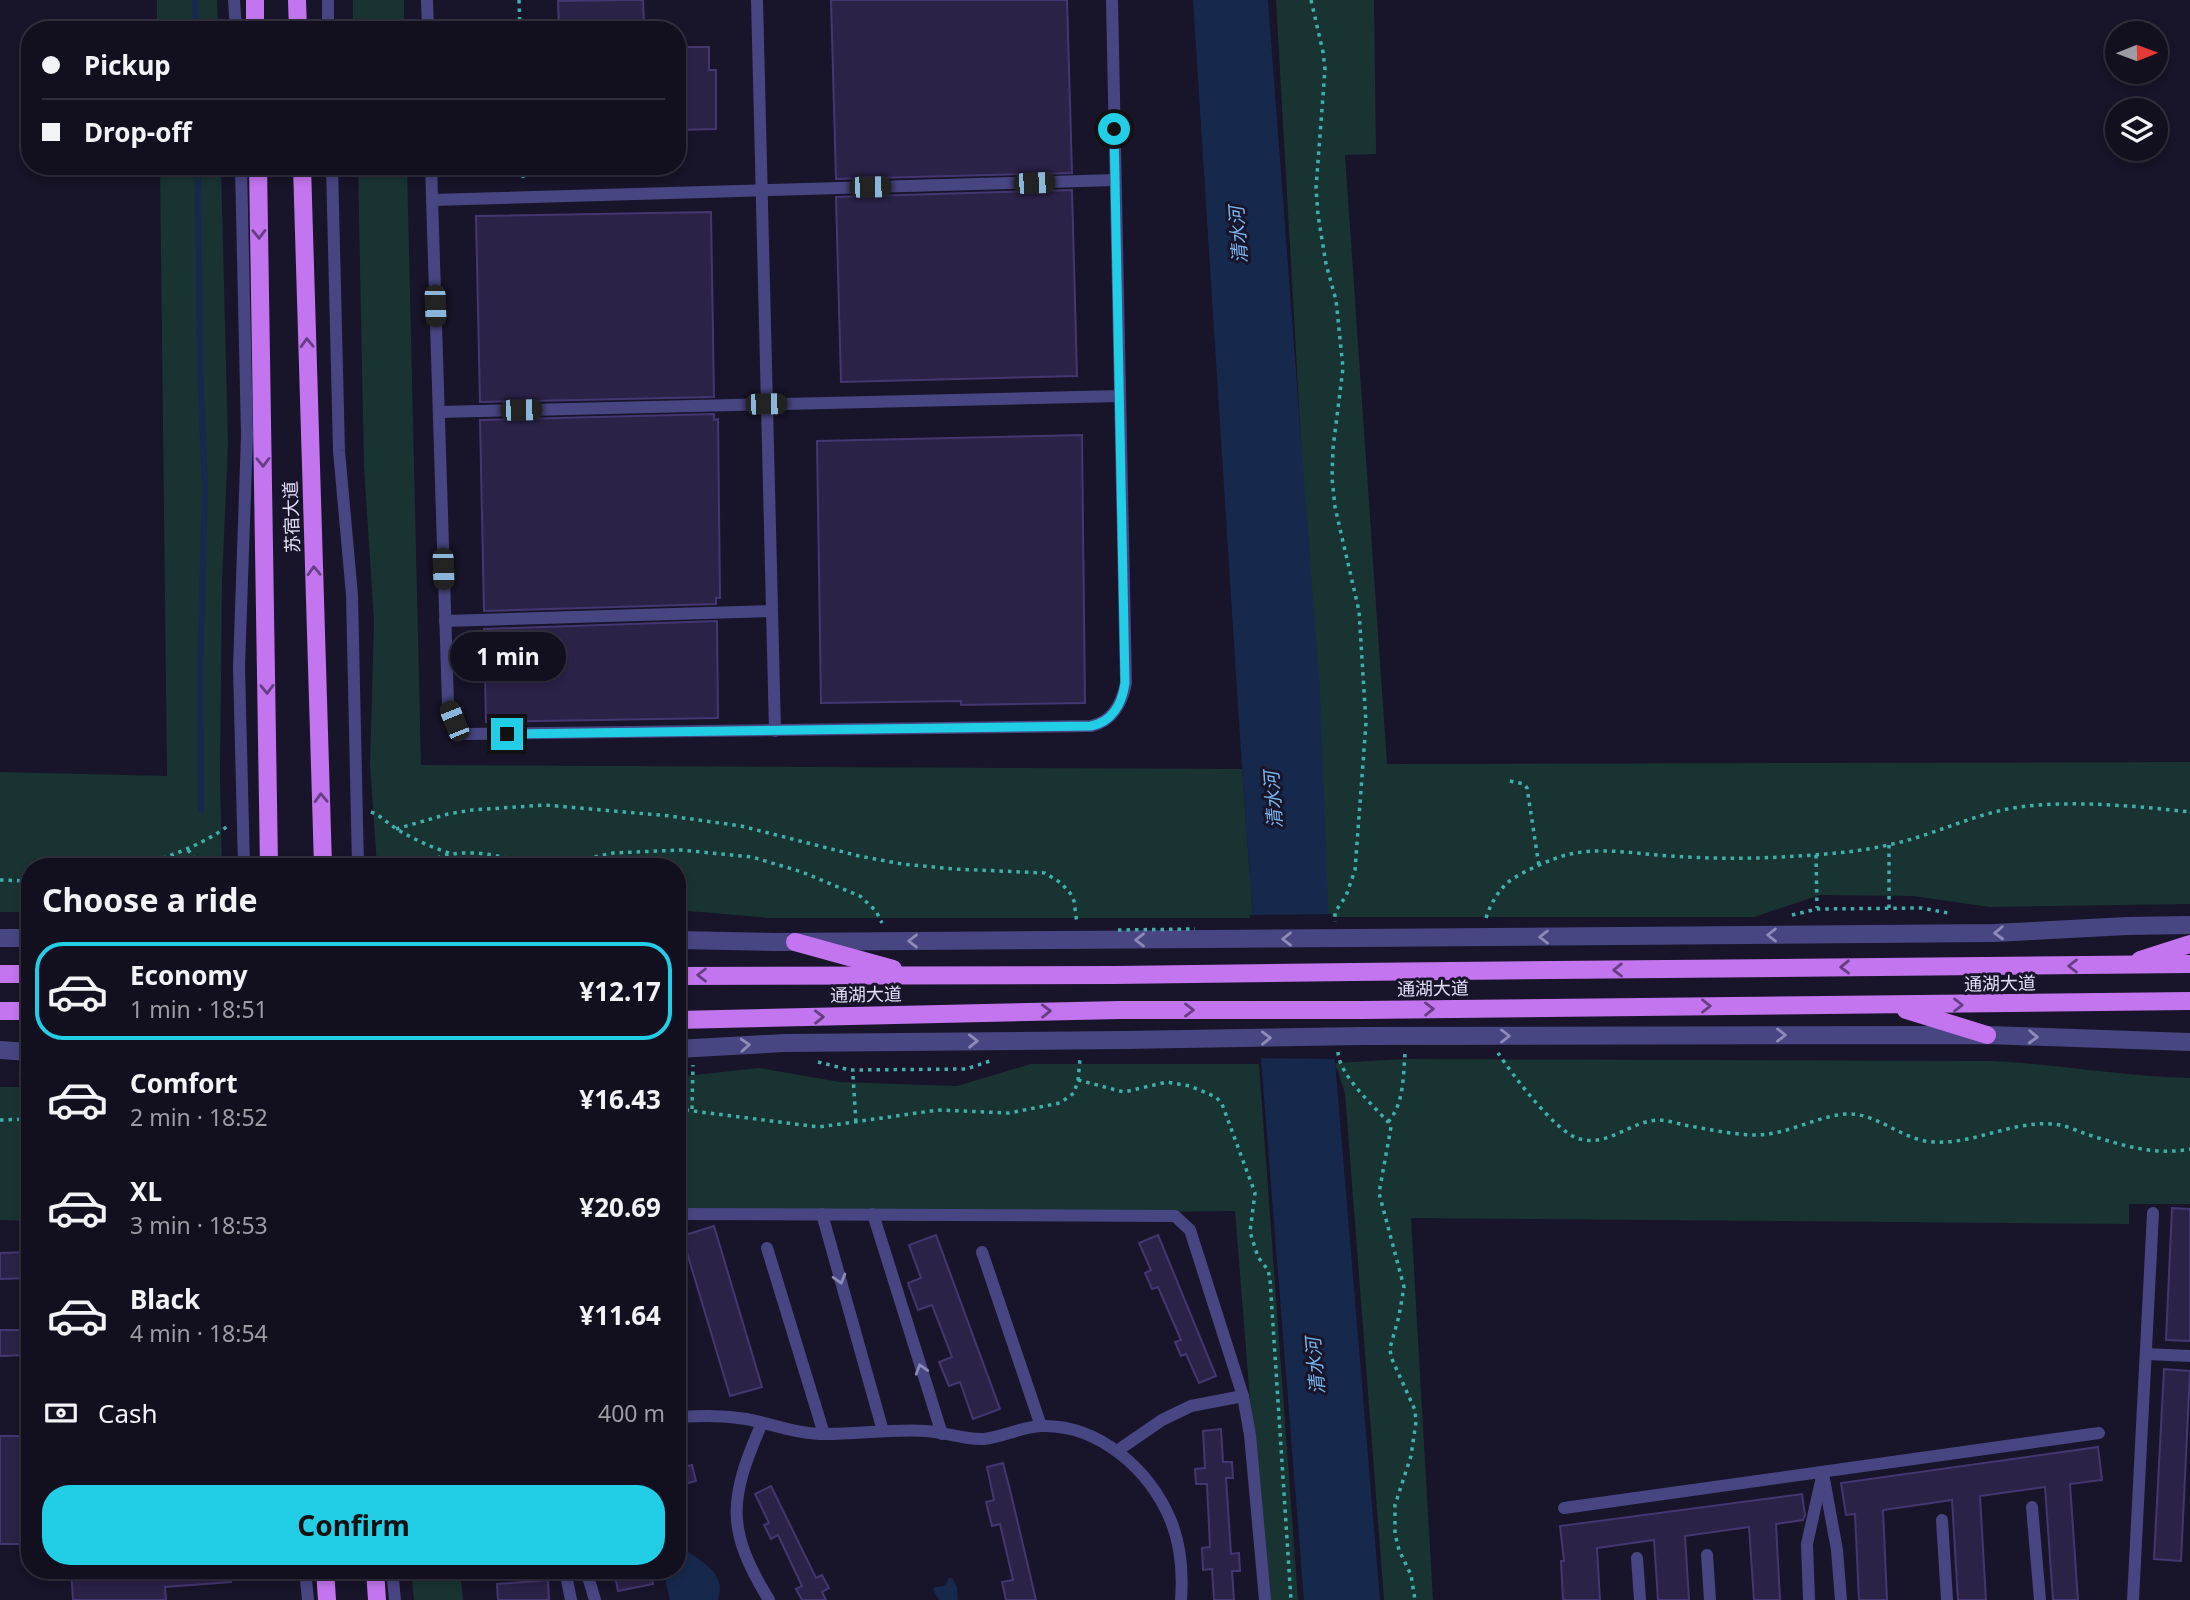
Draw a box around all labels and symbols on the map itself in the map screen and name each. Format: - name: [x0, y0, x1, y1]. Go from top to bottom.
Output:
- north arrow: [2105, 21, 2168, 84]
- route start: [1098, 113, 1130, 145]
- car: [1013, 172, 1056, 194]
- car: [849, 176, 892, 198]
- water label: 清水河: [1223, 202, 1253, 264]
- one-way arrow: [251, 230, 267, 240]
- car: [424, 285, 447, 327]
- one-way arrow: [300, 337, 315, 348]
- car: [745, 393, 788, 415]
- car: [500, 399, 543, 421]
- one-way arrow: [255, 457, 271, 468]
- street label: 苏宿大道: [278, 481, 304, 553]
- car: [432, 548, 455, 590]
- one-way arrow: [306, 565, 322, 575]
- callout: 1 min: [449, 632, 565, 682]
- one-way arrow: [259, 684, 274, 695]
- car: [437, 698, 472, 744]
- route end: [491, 718, 523, 750]
- water label: 清水河: [1258, 767, 1288, 829]
- one-way arrow: [313, 792, 329, 803]
- one-way arrow: [1994, 925, 2005, 940]
- one-way arrow: [1766, 927, 1777, 943]
- one-way arrow: [1539, 929, 1549, 945]
- one-way arrow: [1281, 931, 1292, 947]
- one-way arrow: [1134, 932, 1145, 948]
- one-way arrow: [907, 933, 917, 949]
- one-way arrow: [2067, 958, 2078, 973]
- one-way arrow: [1840, 959, 1850, 975]
- one-way arrow: [1612, 962, 1623, 977]
- one-way arrow: [697, 968, 708, 983]
- street label: 通湖大道: [1964, 970, 2036, 996]
- street label: 通湖大道: [1397, 975, 1469, 1001]
- street label: 通湖大道: [830, 981, 902, 1007]
- one-way arrow: [1953, 997, 1963, 1013]
- one-way arrow: [1701, 998, 1711, 1014]
- one-way arrow: [1424, 1001, 1435, 1017]
- one-way arrow: [1184, 1002, 1195, 1018]
- one-way arrow: [1041, 1004, 1052, 1019]
- one-way arrow: [814, 1009, 825, 1024]
- one-way arrow: [1777, 1027, 1787, 1043]
- one-way arrow: [1500, 1028, 1511, 1044]
- one-way arrow: [2028, 1029, 2039, 1044]
- one-way arrow: [1260, 1030, 1271, 1045]
- one-way arrow: [968, 1033, 979, 1049]
- one-way arrow: [740, 1038, 751, 1053]
- one-way arrow: [832, 1273, 846, 1285]
- water label: 清水河: [1299, 1332, 1330, 1396]
- one-way arrow: [915, 1363, 930, 1375]

